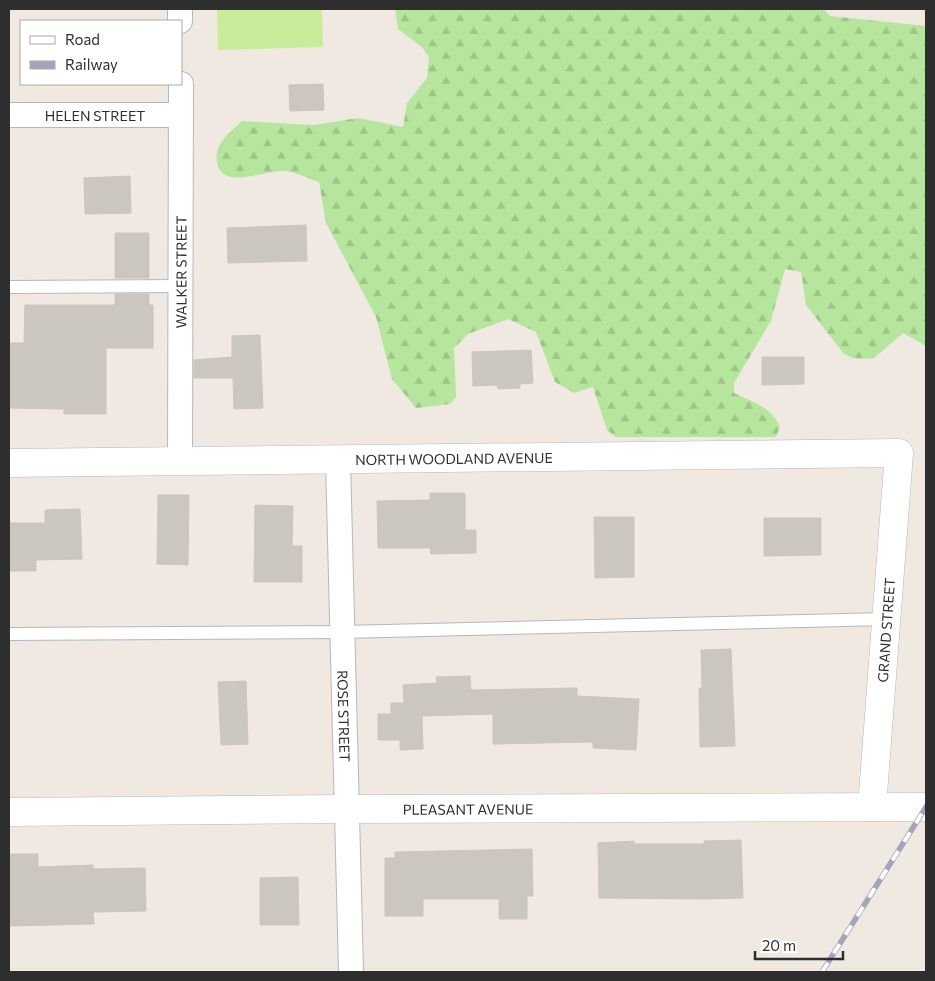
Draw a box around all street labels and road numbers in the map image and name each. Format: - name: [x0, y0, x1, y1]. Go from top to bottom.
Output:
- street label: HELEN STREET: [45, 107, 145, 124]
- street label: WALKER STREET: [172, 216, 189, 328]
- street label: NORTH WOODLAND AVENUE: [355, 448, 553, 468]
- street label: GRAND STREET: [874, 577, 898, 683]
- street label: ROSE STREET: [335, 670, 354, 762]
- street label: PLEASANT AVENUE: [403, 800, 533, 817]

